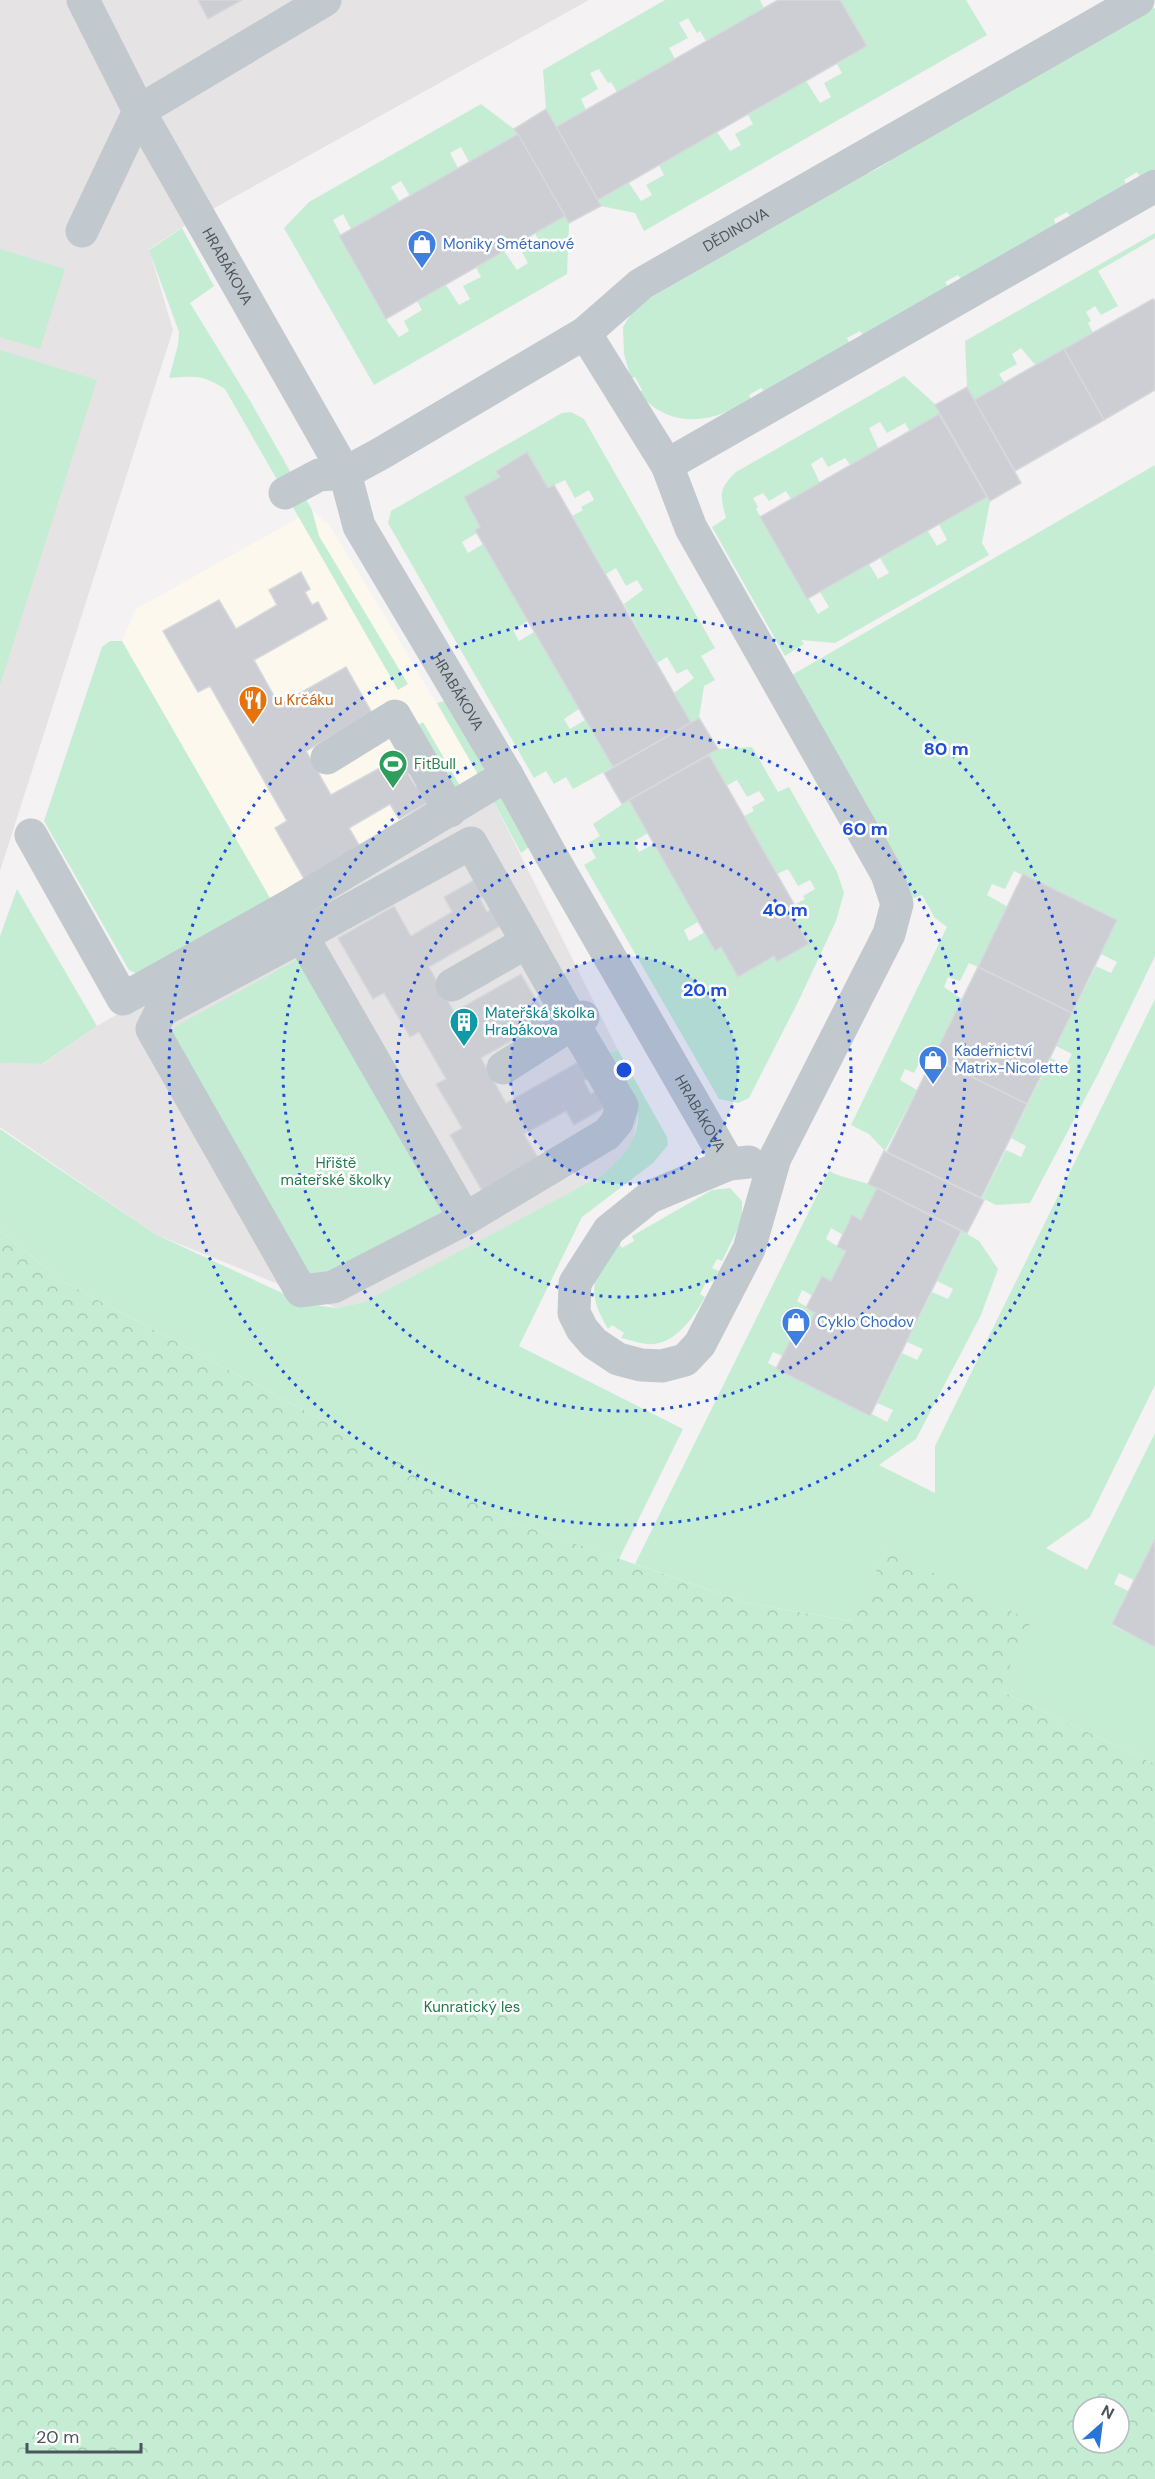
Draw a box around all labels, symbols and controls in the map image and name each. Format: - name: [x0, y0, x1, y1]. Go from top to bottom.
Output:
- street label: DĚDINOVA: [699, 203, 772, 257]
- street label: HRABÁKOVA: [197, 224, 257, 309]
- shop icon: Moniky Smétanové: [406, 228, 438, 270]
- place label: Moniky Smétanové: [443, 234, 574, 254]
- street label: HRABÁKOVA: [427, 650, 488, 734]
- restaurant icon: u Krčáku: [237, 684, 269, 726]
- place label: u Krčáku: [274, 690, 334, 710]
- text: 80 m: [923, 737, 969, 761]
- sports icon: FitBull: [377, 748, 409, 790]
- place label: FitBull: [414, 754, 456, 774]
- text: 60 m: [842, 817, 888, 841]
- text: 40 m: [762, 898, 808, 922]
- text: 20 m: [683, 978, 727, 1002]
- place label: Mateřská školka Hrabákova: [485, 1003, 595, 1040]
- building icon: Mateřská školka Hrabákova: [448, 1006, 480, 1048]
- place label: Kadeřnictví Matrix-Nicolette: [954, 1041, 1068, 1078]
- shop icon: Kadeřnictví Matrix-Nicolette: [917, 1044, 949, 1086]
- centre of rings: [614, 1060, 634, 1080]
- street label: HRABÁKOVA: [670, 1071, 730, 1156]
- park label: Hřiště mateřské školky: [281, 1153, 392, 1190]
- shop icon: Cyklo Chodov: [780, 1306, 812, 1348]
- place label: Cyklo Chodov: [817, 1312, 914, 1332]
- park label: Kunratický les: [424, 1997, 520, 2017]
- north arrow: [1071, 2395, 1131, 2455]
- text: N: [1098, 2400, 1118, 2424]
- scale bar: [27, 2416, 141, 2454]
- text: 20 m: [36, 2425, 79, 2449]

